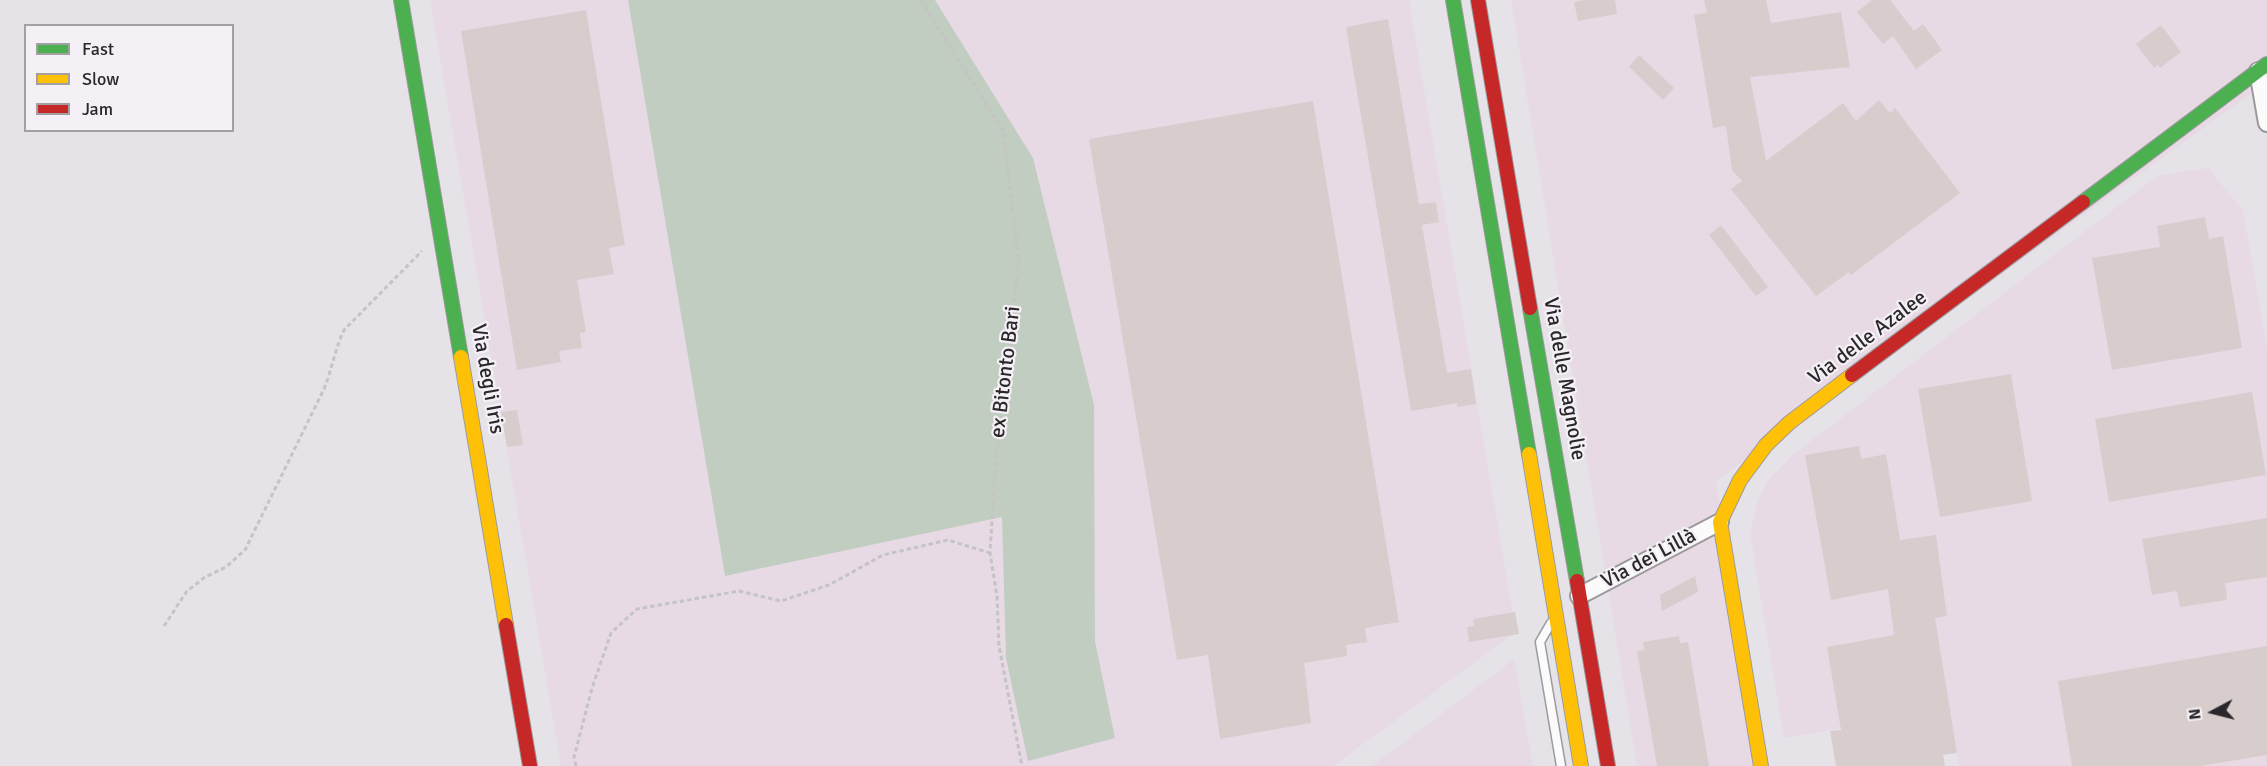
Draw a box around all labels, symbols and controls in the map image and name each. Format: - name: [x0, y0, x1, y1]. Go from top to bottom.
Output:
- legend: [24, 24, 234, 132]
- text: Fast: [82, 38, 114, 60]
- text: Slow: [82, 68, 119, 90]
- text: Jam: [82, 98, 113, 120]
- street label: Via delle Azalee: [1804, 285, 1932, 391]
- street label: Via delle Magnolie: [1537, 296, 1591, 462]
- street label: ex Bitonto Bari: [985, 305, 1027, 439]
- street label: Via degli Iris: [465, 322, 509, 436]
- street label: Via dei Lillà: [1597, 523, 1701, 595]
- north arrow: [2183, 682, 2243, 742]
- text: N: [2185, 707, 2206, 721]

